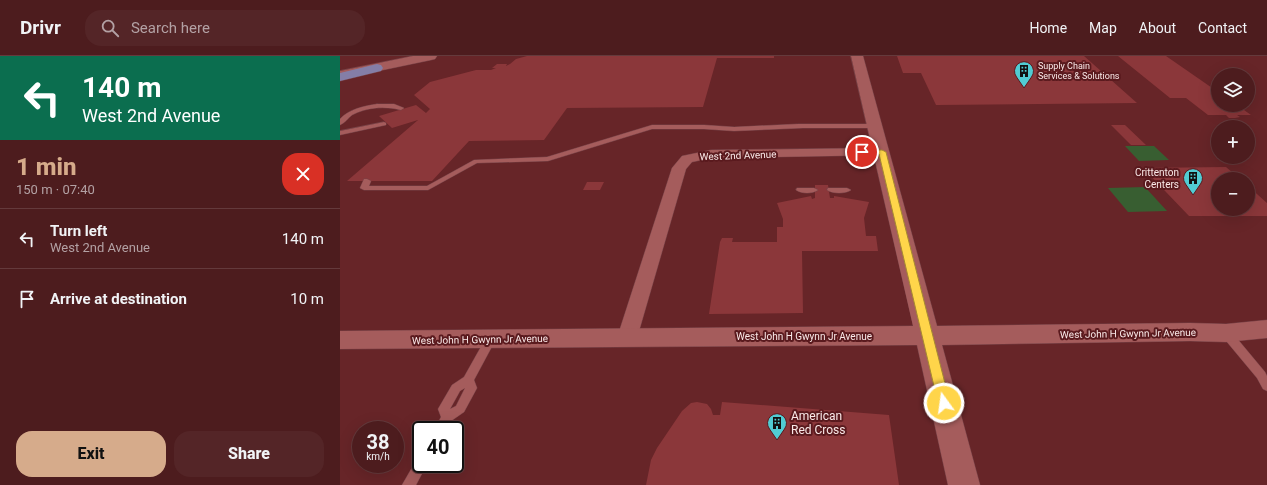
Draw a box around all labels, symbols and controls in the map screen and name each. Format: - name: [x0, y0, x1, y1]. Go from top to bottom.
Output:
- search box: [85, 10, 365, 46]
- text: Drivr: [20, 16, 61, 39]
- icon: search: [99, 17, 121, 39]
- text: Search here: [131, 19, 210, 37]
- text: Home: [1029, 20, 1067, 36]
- text: Map: [1089, 20, 1117, 36]
- text: About: [1139, 20, 1176, 36]
- text: Contact: [1198, 20, 1247, 36]
- building icon: Supply Chain Services & Solutions: [1013, 60, 1035, 88]
- place label: Supply Chain Services & Solutions: [1038, 61, 1120, 81]
- map controls: [1211, 68, 1255, 216]
- button: layers: [1211, 68, 1255, 112]
- text: 140 m: [82, 71, 161, 104]
- icon: left: [16, 72, 68, 124]
- text: West 2nd Avenue: [82, 105, 220, 126]
- button: +: [1211, 120, 1255, 164]
- pin: [845, 135, 879, 169]
- icon: arrive: [851, 141, 873, 163]
- street label: West 2nd Avenue: [699, 149, 777, 162]
- text: 1 min: [16, 153, 77, 181]
- button: close: [282, 153, 324, 195]
- place label: Crittenton Centers: [1135, 167, 1179, 190]
- building icon: Crittenton Centers: [1182, 167, 1204, 195]
- button: −: [1211, 172, 1255, 216]
- text: 150 m · 07:40: [16, 182, 95, 197]
- text: Turn left: [50, 222, 107, 240]
- icon: left: [16, 228, 38, 250]
- text: 140 m: [282, 230, 324, 248]
- text: West 2nd Avenue: [50, 240, 150, 255]
- icon: arrive: [16, 288, 38, 310]
- text: Arrive at destination: [50, 290, 187, 308]
- text: 10 m: [290, 290, 324, 308]
- street label: West John H Gwynn Jr Avenue: [1060, 327, 1196, 340]
- street label: West John H Gwynn Jr Avenue: [736, 331, 872, 342]
- street label: West John H Gwynn Jr Avenue: [412, 333, 548, 346]
- position arrow: [923, 382, 965, 424]
- place label: American Red Cross: [791, 409, 846, 437]
- building icon: American Red Cross: [766, 412, 788, 440]
- speed limit sign: 40: [412, 421, 464, 473]
- text: 38: [367, 430, 389, 454]
- button: Exit: [16, 431, 166, 477]
- button: Share: [174, 431, 324, 477]
- text: km/h: [366, 451, 390, 462]

